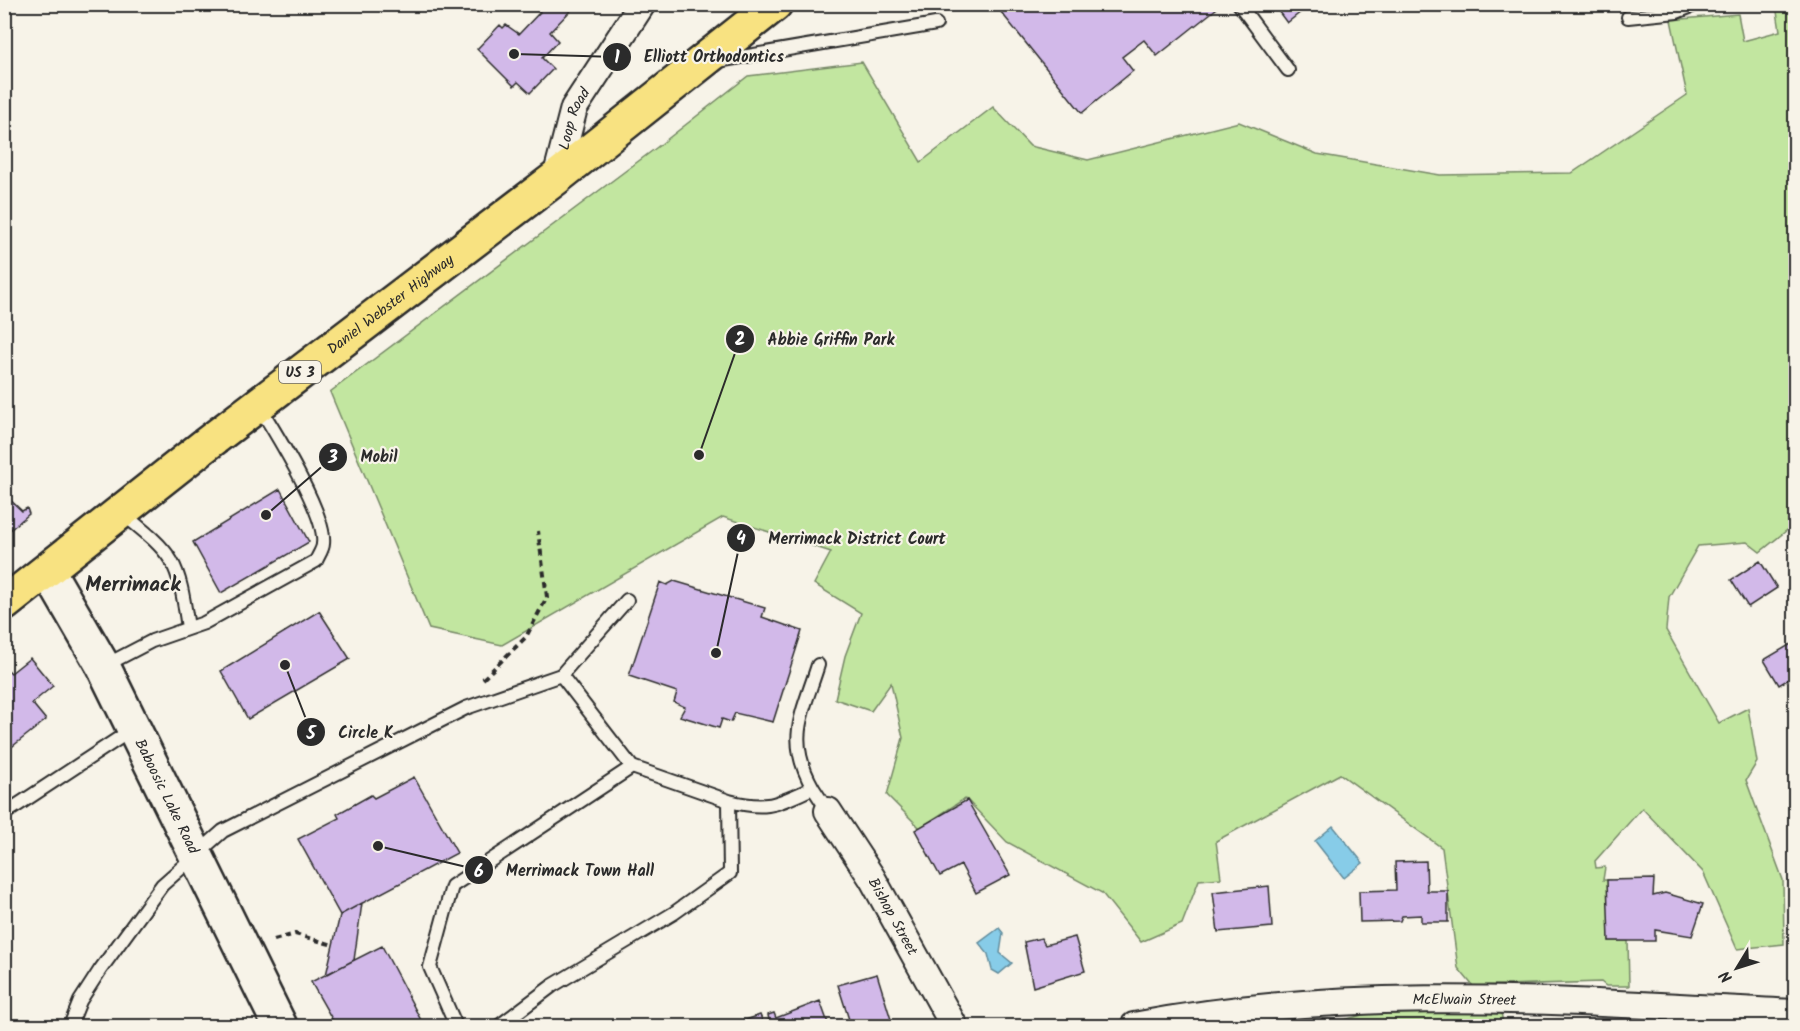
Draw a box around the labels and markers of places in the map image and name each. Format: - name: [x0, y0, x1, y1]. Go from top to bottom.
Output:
- callout: Elliott Orthodontics: [602, 40, 796, 74]
- callout: Abbie Griffin Park: [725, 322, 906, 356]
- callout: Mobil: [318, 440, 409, 474]
- callout: Merrimack District Court: [726, 521, 957, 555]
- callout: Circle K: [296, 715, 406, 749]
- callout: Merrimack Town Hall: [464, 853, 666, 887]

